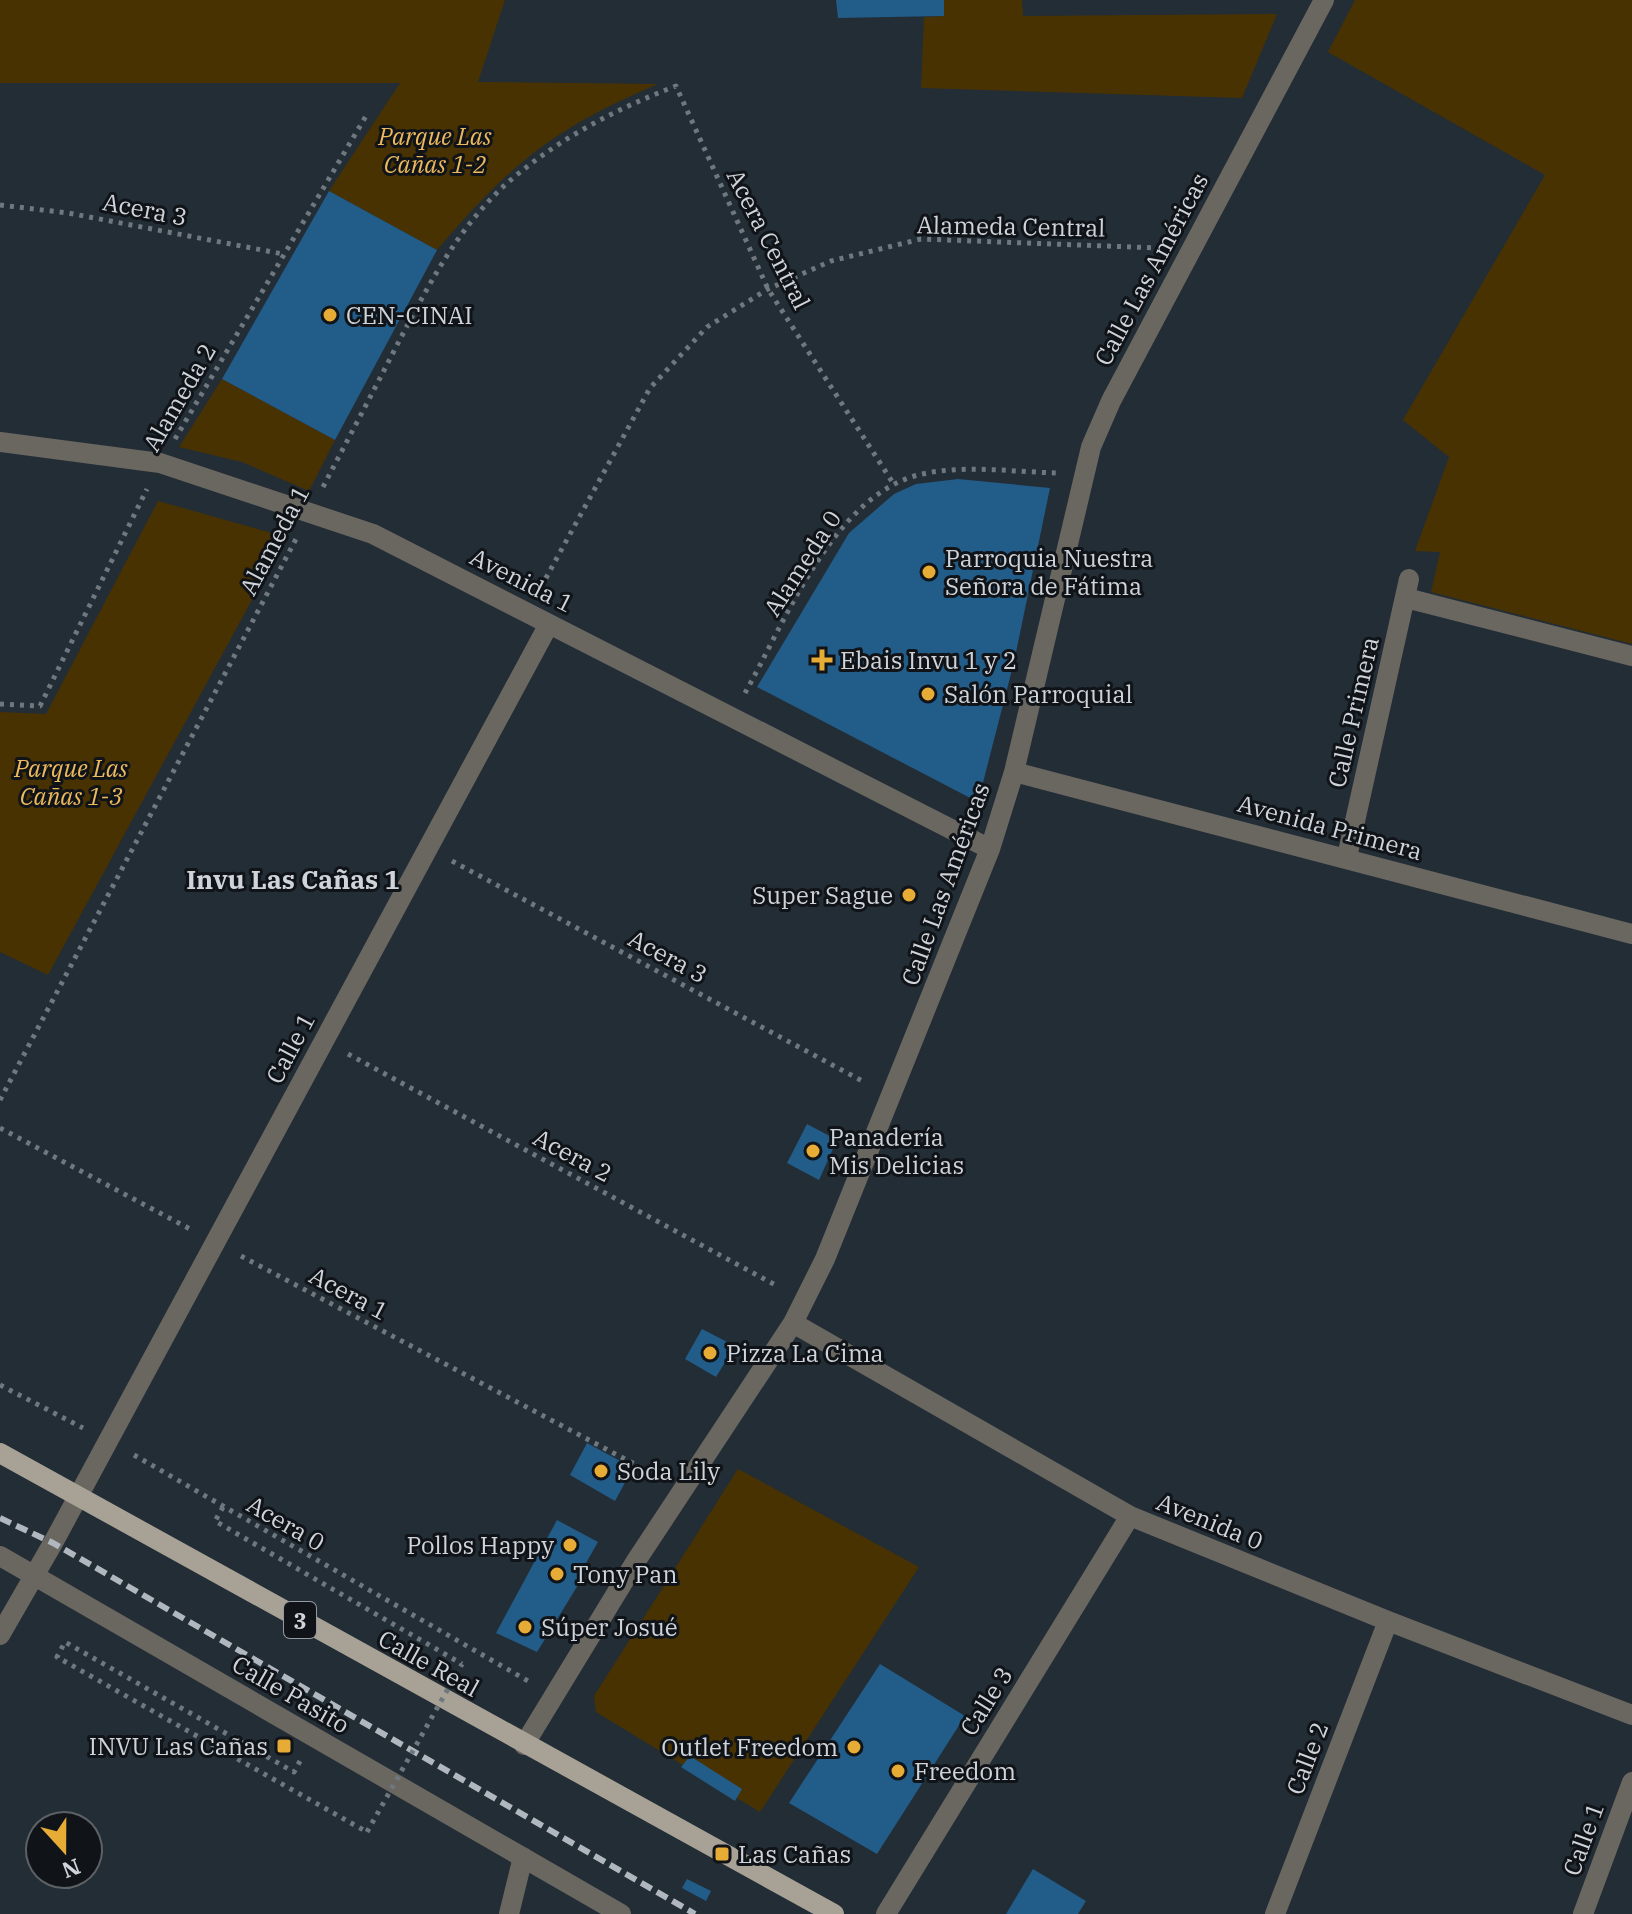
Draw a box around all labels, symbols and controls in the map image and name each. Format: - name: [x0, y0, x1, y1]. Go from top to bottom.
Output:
- park label: Parque Las Cañas 1-2: [377, 120, 492, 180]
- street label: Acera Central: [720, 163, 818, 315]
- street label: Calle Las Américas: [1087, 167, 1215, 371]
- street label: Acera 3: [100, 185, 190, 233]
- street label: Alameda Central: [916, 208, 1106, 244]
- place label: CEN-CINAI: [346, 299, 473, 331]
- marker: CEN-CINAI: [321, 306, 339, 324]
- street label: Alameda 2: [135, 337, 223, 457]
- street label: Alameda 1: [232, 479, 316, 601]
- street label: Alameda 0: [756, 504, 848, 622]
- street label: Avenida 1: [465, 540, 579, 620]
- place label: Parroquia Nuestra Señora de Fátima: [945, 542, 1153, 602]
- marker: Parroquia Nuestra Señora de Fátima: [920, 563, 938, 581]
- street label: Calle Primera: [1320, 634, 1386, 790]
- place label: Ebais Invu 1 y 2: [840, 644, 1017, 676]
- marker: Ebais Invu 1 y 2: [811, 649, 833, 671]
- place label: Salón Parroquial: [944, 678, 1133, 710]
- marker: Salón Parroquial: [919, 685, 937, 703]
- park label: Parque Las Cañas 1-3: [13, 752, 128, 812]
- street label: Calle Las Américas: [893, 778, 997, 990]
- street label: Avenida Primera: [1234, 787, 1426, 867]
- district label: Invu Las Cañas 1: [186, 862, 400, 896]
- place label: Super Sague: [752, 879, 893, 911]
- marker: Super Sague: [900, 886, 918, 904]
- street label: Acera 3: [623, 922, 713, 990]
- street label: Calle 1: [258, 1007, 322, 1089]
- street label: Acera 2: [528, 1121, 618, 1189]
- place label: Panadería Mis Delicias: [829, 1121, 964, 1181]
- marker: Panadería Mis Delicias: [804, 1142, 822, 1160]
- street label: Acera 1: [304, 1259, 394, 1327]
- place label: Pizza La Cima: [726, 1337, 884, 1369]
- marker: Pizza La Cima: [701, 1344, 719, 1362]
- place label: Soda Lily: [617, 1455, 720, 1487]
- marker: Soda Lily: [592, 1462, 610, 1480]
- street label: Avenida 0: [1152, 1485, 1268, 1557]
- street label: Acera 0: [241, 1488, 331, 1558]
- place label: Pollos Happy: [407, 1529, 554, 1561]
- marker: Pollos Happy: [561, 1536, 579, 1554]
- place label: Tony Pan: [573, 1558, 678, 1590]
- marker: Tony Pan: [548, 1565, 566, 1583]
- road number: 3: [284, 1602, 316, 1638]
- place label: Súper Josué: [541, 1611, 678, 1643]
- marker: Súper Josué: [516, 1618, 534, 1636]
- street label: Calle Real: [373, 1622, 485, 1704]
- street label: Calle Pasito: [227, 1648, 355, 1740]
- street label: Calle 3: [952, 1660, 1020, 1742]
- street label: Calle 2: [1279, 1717, 1335, 1799]
- place label: INVU Las Cañas: [89, 1730, 268, 1762]
- place label: Outlet Freedom: [661, 1731, 838, 1763]
- marker: INVU Las Cañas: [275, 1737, 293, 1755]
- marker: Outlet Freedom: [845, 1738, 863, 1756]
- place label: Freedom: [914, 1755, 1016, 1787]
- marker: Freedom: [889, 1762, 907, 1780]
- street label: Calle 1: [1555, 1798, 1611, 1880]
- north arrow: [24, 1810, 104, 1890]
- place label: Las Cañas: [738, 1838, 851, 1870]
- marker: Las Cañas: [713, 1845, 731, 1863]
- text: N: [58, 1852, 85, 1886]

